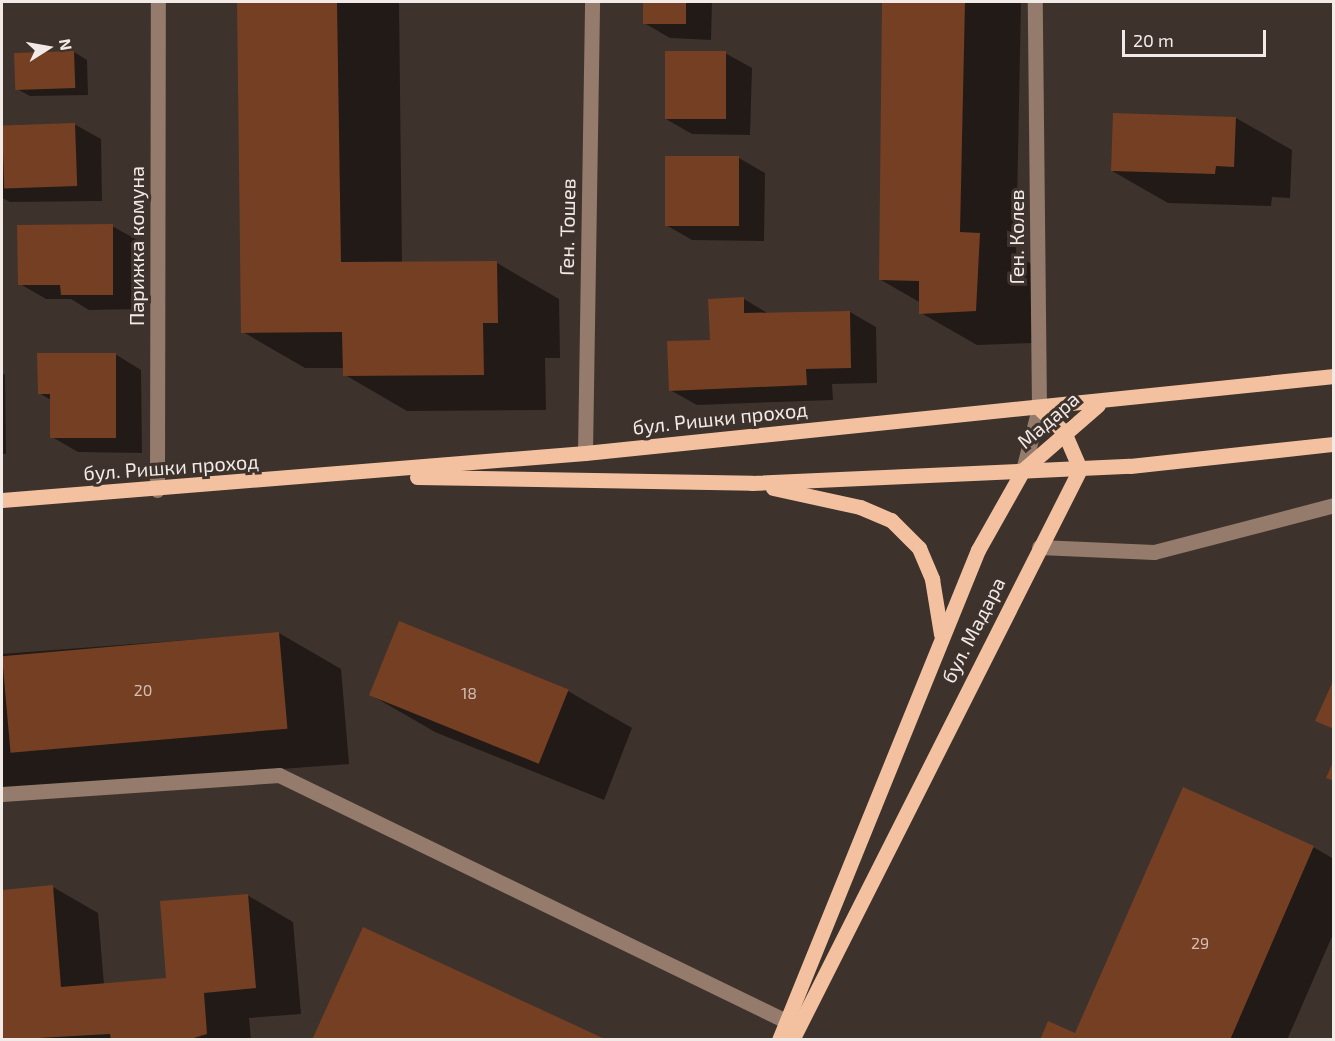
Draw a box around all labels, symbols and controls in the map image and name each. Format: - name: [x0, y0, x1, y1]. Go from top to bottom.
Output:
- north arrow: [18, 18, 78, 78]
- scale bar: [1125, 18, 1269, 56]
- text: 20 m: [1133, 29, 1174, 51]
- text: N: [56, 37, 77, 52]
- street label: Парижка комуна: [124, 166, 148, 326]
- street label: Ген. Тошев: [554, 178, 580, 276]
- street label: Ген. Колев: [1004, 190, 1028, 284]
- street label: Мадара: [1012, 387, 1084, 453]
- street label: бул. Ришки проход: [631, 397, 809, 439]
- street label: бул. Ришки проход: [82, 449, 260, 485]
- street label: бул. Мадара: [936, 573, 1010, 687]
- house number: 20: [134, 680, 152, 700]
- house number: 18: [461, 683, 477, 703]
- house number: 29: [1191, 933, 1209, 953]

